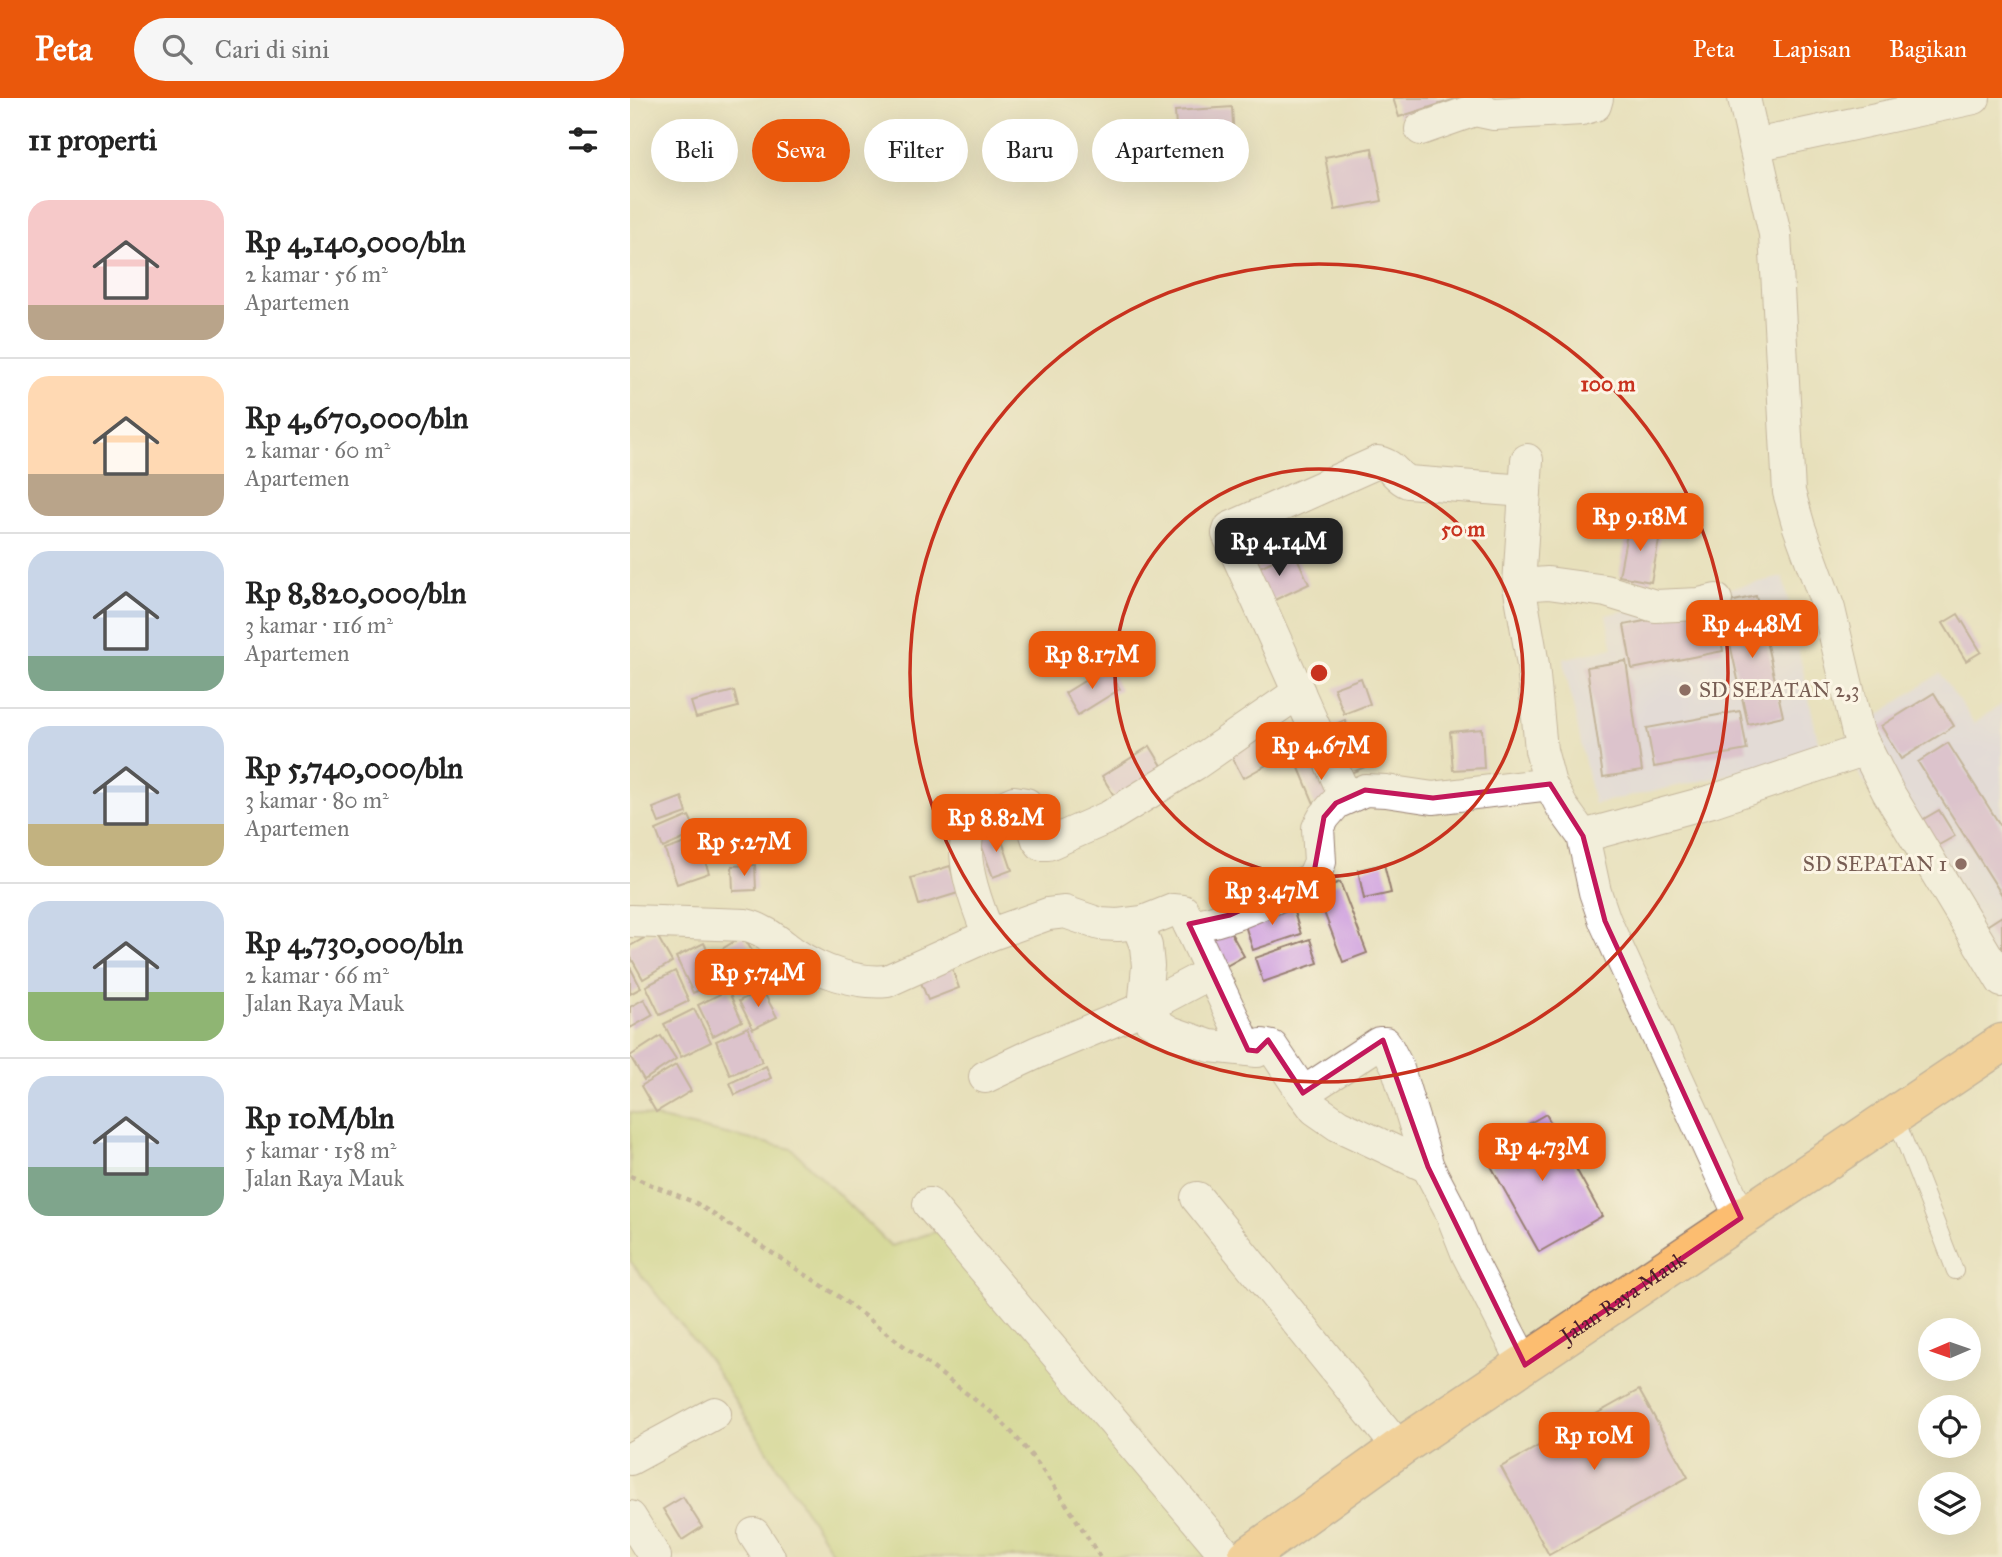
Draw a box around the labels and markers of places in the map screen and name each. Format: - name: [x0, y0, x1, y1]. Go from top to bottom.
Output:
- pin: Rp 9.18M: [1568, 494, 1712, 553]
- pin: Rp 4.14M: [1207, 518, 1351, 578]
- pin: Rp 4.48M: [1680, 601, 1824, 660]
- pin: Rp 8.17M: [1020, 632, 1164, 691]
- centre of rings: [1307, 661, 1331, 685]
- place label: SD SEPATAN 2,3: [1699, 677, 1859, 703]
- marker: SD SEPATAN 2,3: [1677, 682, 1693, 698]
- pin: Rp 4.67M: [1249, 722, 1393, 782]
- pin: Rp 8.82M: [924, 794, 1068, 854]
- pin: Rp 5.27M: [672, 818, 816, 878]
- place label: SD SEPATAN 1: [1803, 851, 1947, 877]
- marker: SD SEPATAN 1: [1953, 856, 1969, 872]
- pin: Rp 3.47M: [1200, 868, 1344, 927]
- pin: Rp 5.74M: [686, 950, 830, 1009]
- pin: Rp 4.73M: [1470, 1124, 1614, 1183]
- pin: Rp 10M: [1537, 1412, 1651, 1472]

